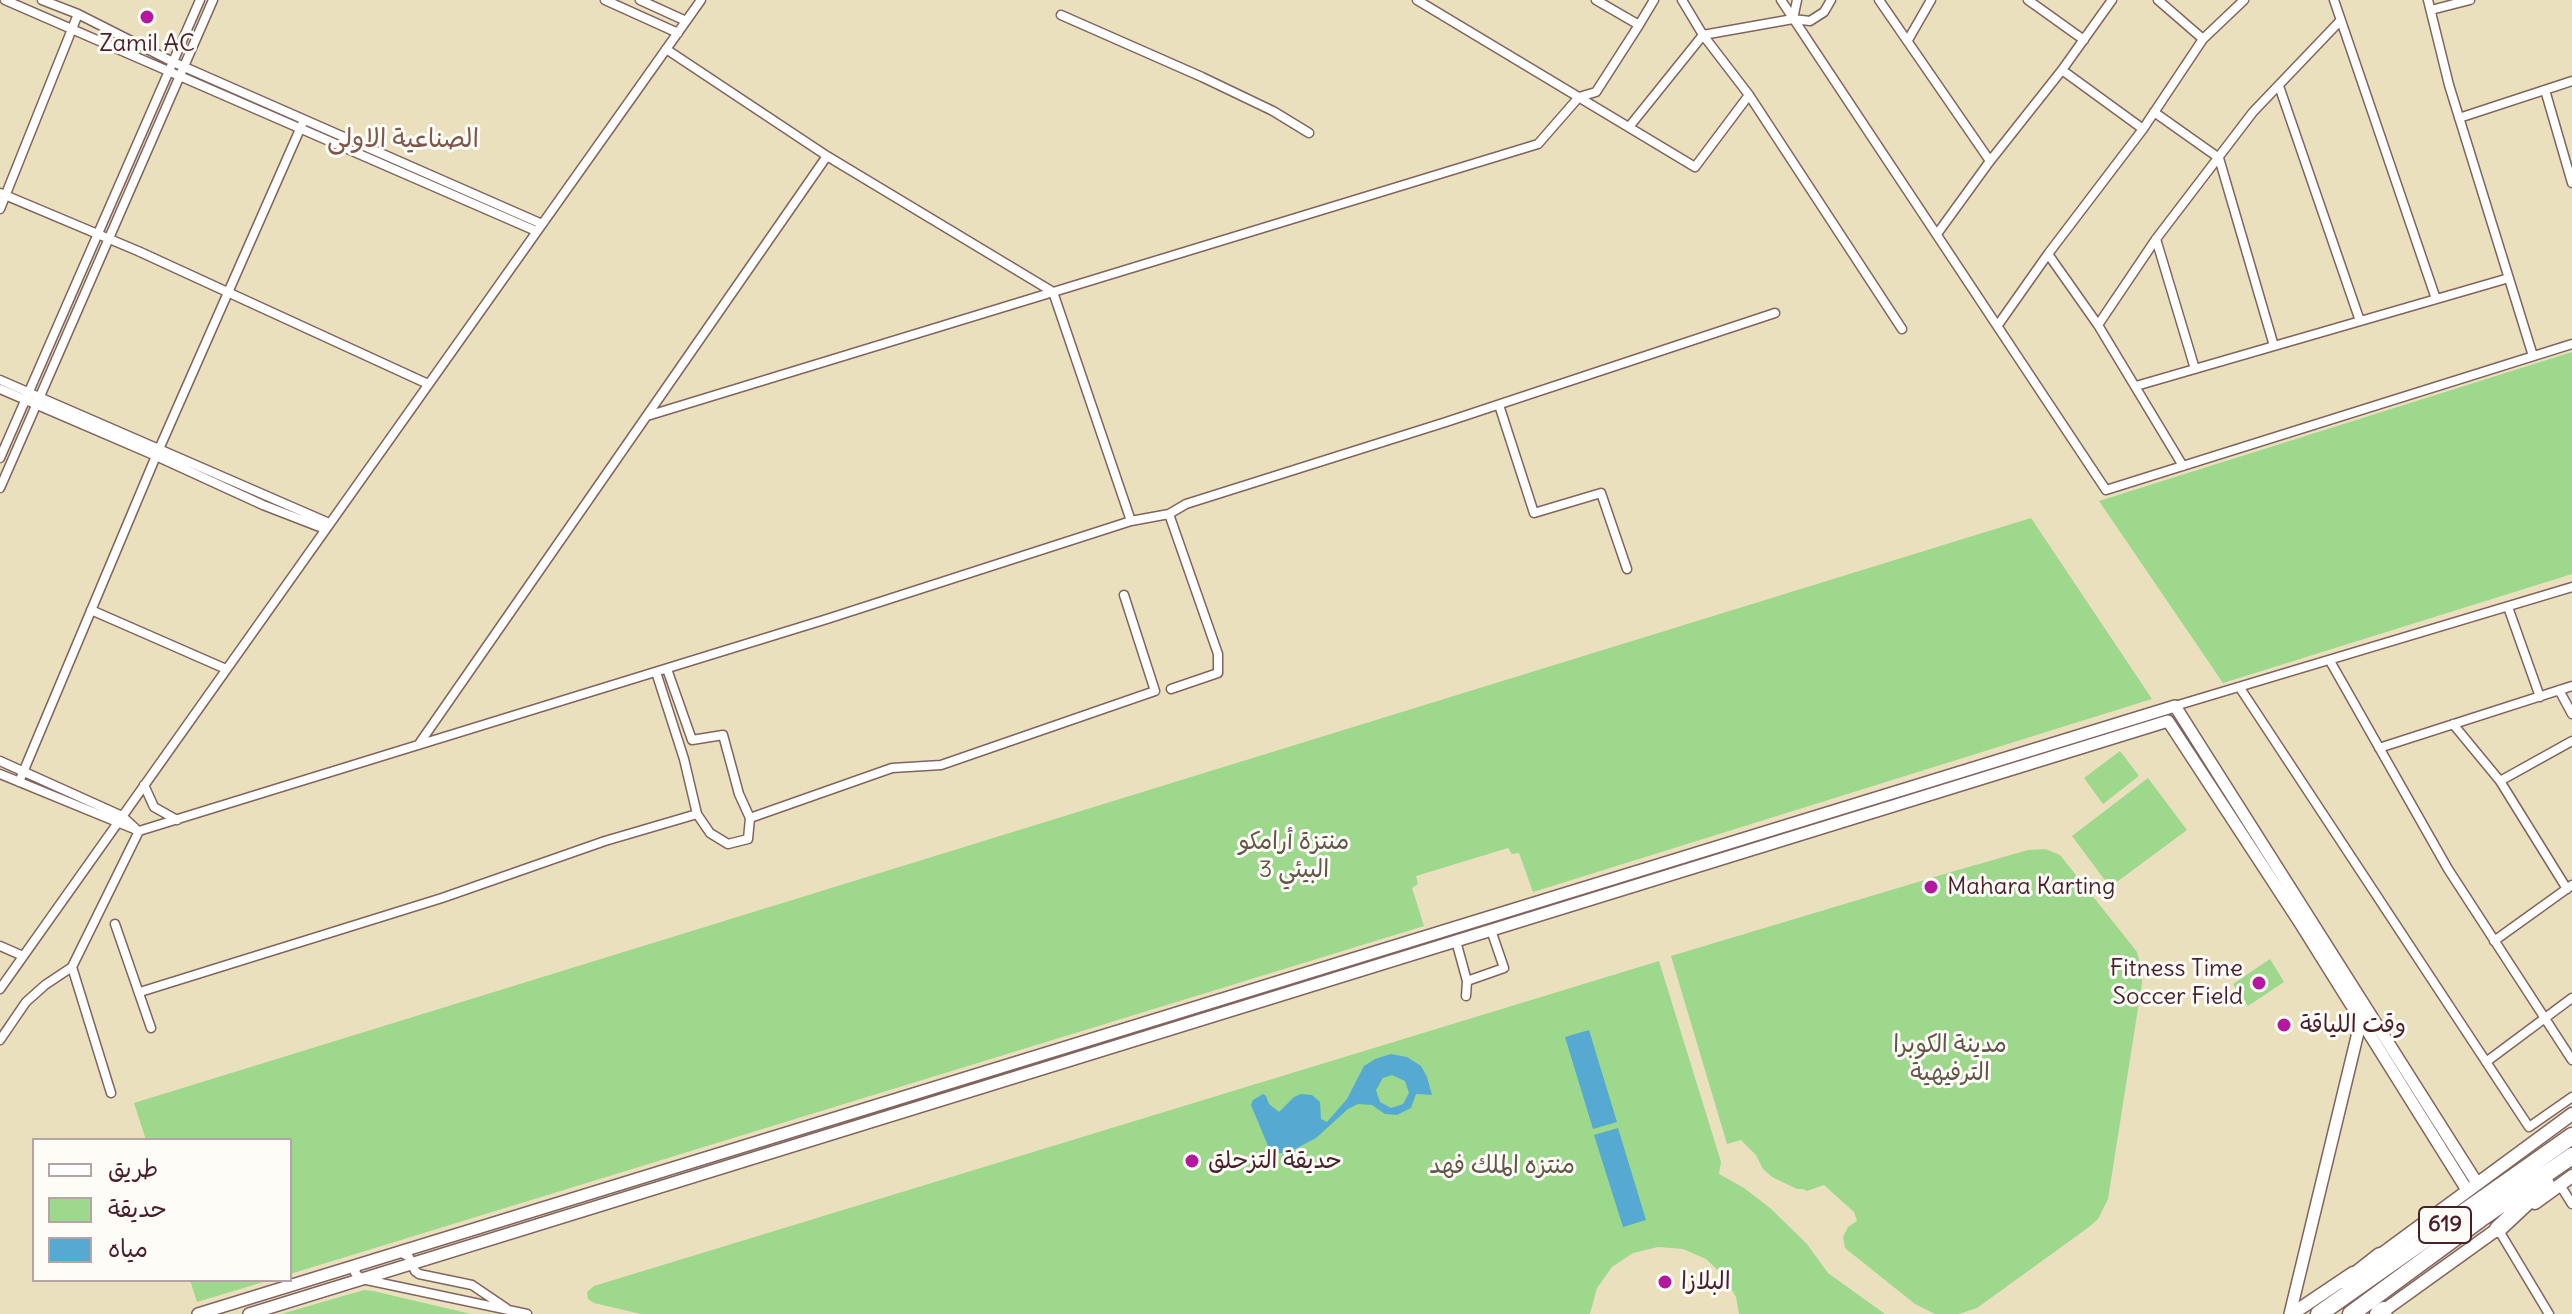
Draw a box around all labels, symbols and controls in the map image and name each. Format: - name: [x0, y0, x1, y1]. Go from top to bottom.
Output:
- marker: Zamil AC: [138, 8, 156, 26]
- place label: Zamil AC: [99, 30, 195, 58]
- district label: الصناعية الاولى: [327, 124, 479, 156]
- park label: منتزة أرامكو البيئي 3: [1239, 828, 1349, 884]
- place label: Mahara Karting: [1947, 873, 2115, 901]
- marker: Mahara Karting: [1922, 878, 1940, 896]
- place label: Fitness Time Soccer Field: [2110, 955, 2243, 1011]
- marker: Fitness Time Soccer Field: [2250, 974, 2268, 992]
- place label: وقت اللياقة: [2300, 1011, 2406, 1039]
- marker: وقت اللياقة: [2275, 1016, 2293, 1034]
- park label: مدينة الكوبرا الترفيهية: [1893, 1031, 2007, 1087]
- legend: [32, 1138, 292, 1282]
- place label: حديقة التزحلق: [1208, 1147, 1342, 1175]
- marker: حديقة التزحلق: [1183, 1152, 1201, 1170]
- park label: منتزه الملك فهد: [1429, 1152, 1575, 1180]
- text: طريق: [108, 1153, 158, 1183]
- text: حديقة: [108, 1193, 167, 1223]
- road number: 619: [2419, 1207, 2471, 1243]
- text: مياه: [108, 1233, 148, 1263]
- place label: البلازا: [1681, 1268, 1731, 1296]
- marker: البلازا: [1656, 1273, 1674, 1291]

